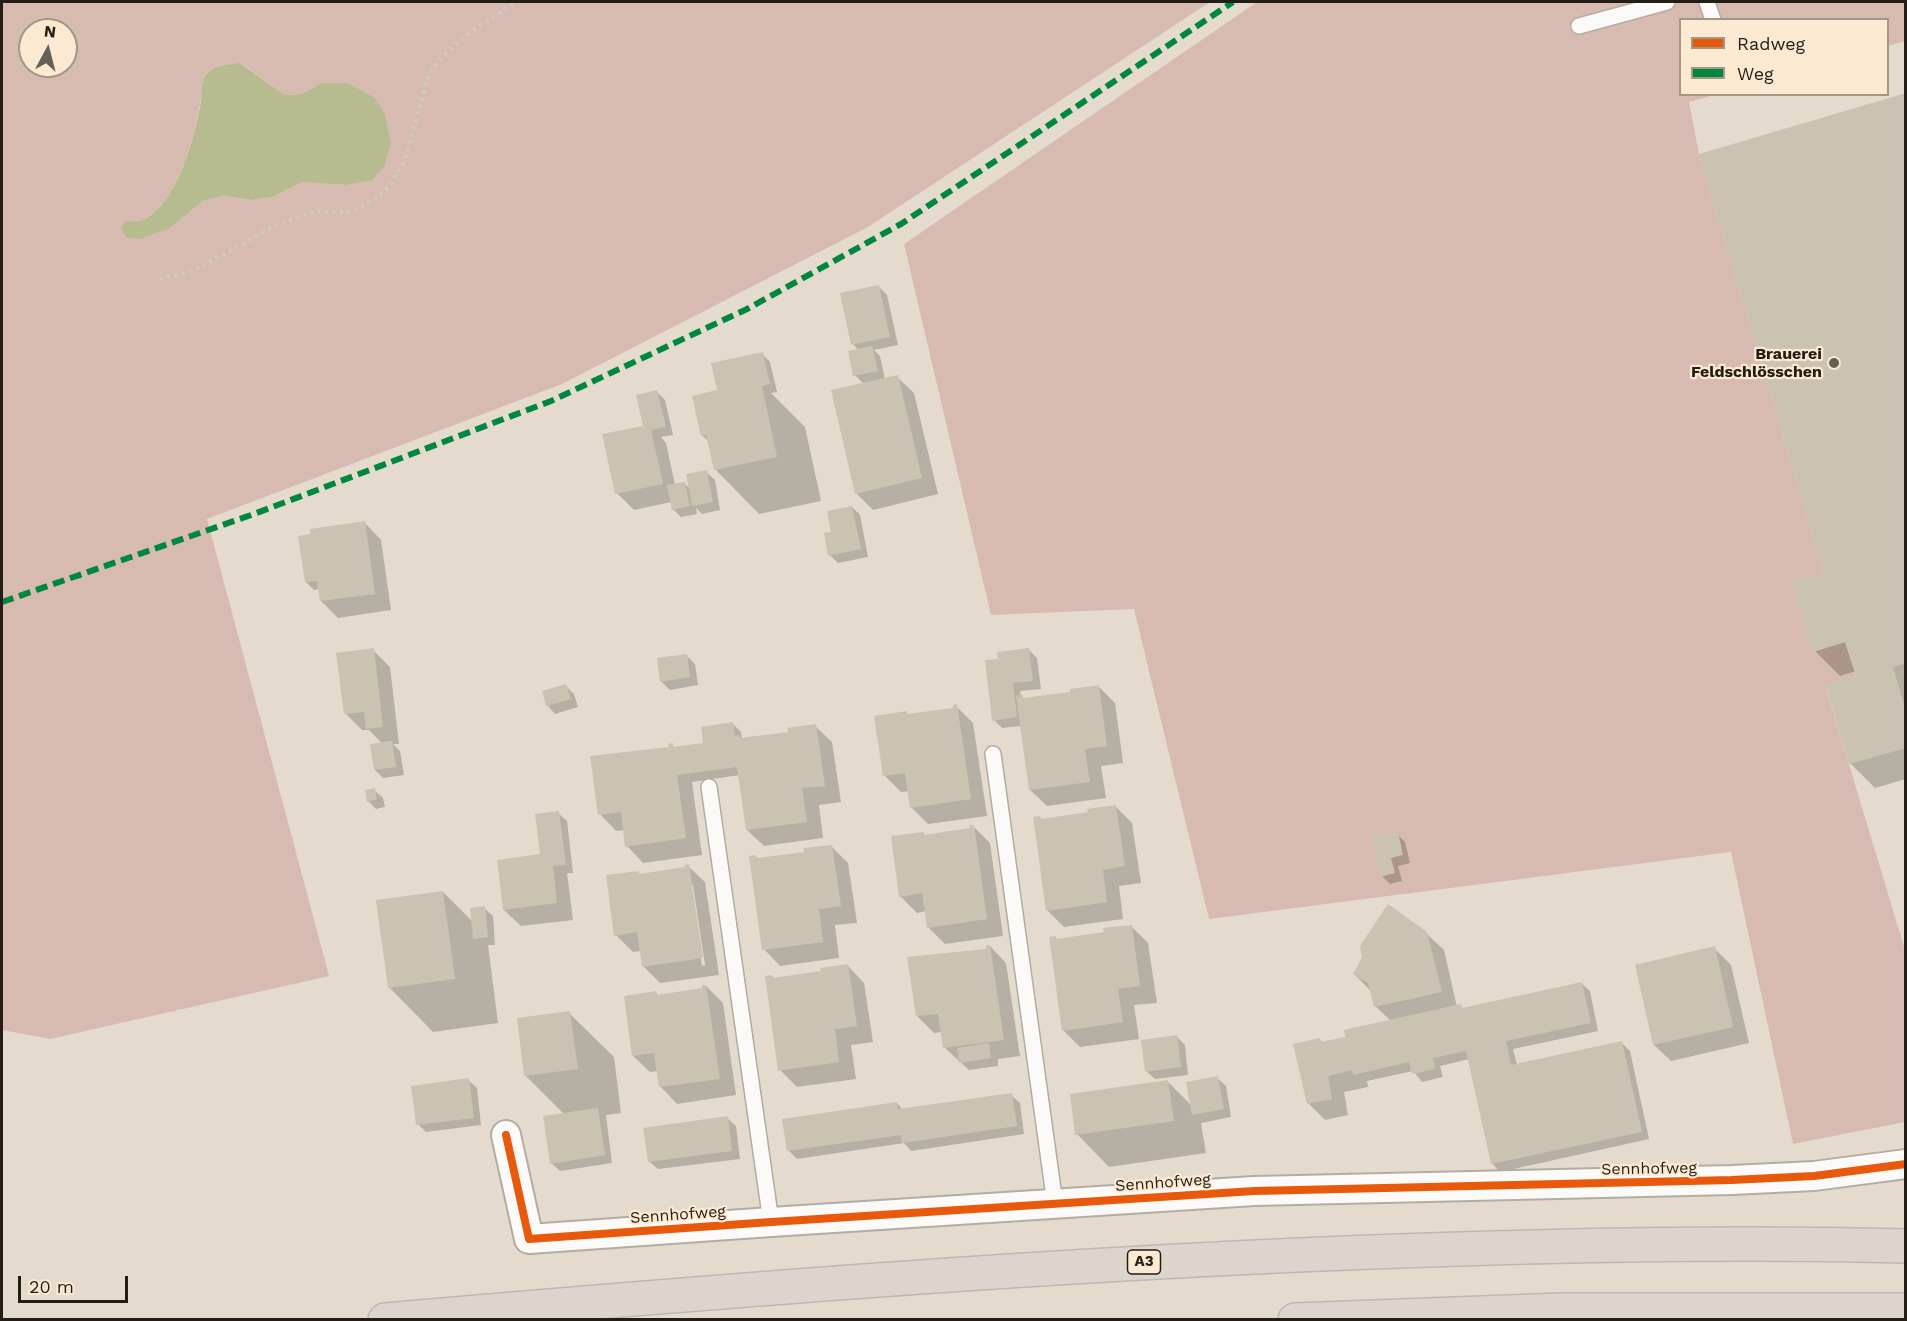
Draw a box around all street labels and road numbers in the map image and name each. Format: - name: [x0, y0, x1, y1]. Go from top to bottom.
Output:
- street label: Sennhofweg: [1601, 1159, 1697, 1179]
- street label: Sennhofweg: [1115, 1170, 1211, 1196]
- street label: Sennhofweg: [630, 1202, 726, 1228]
- road number: A3: [1128, 1250, 1160, 1274]

